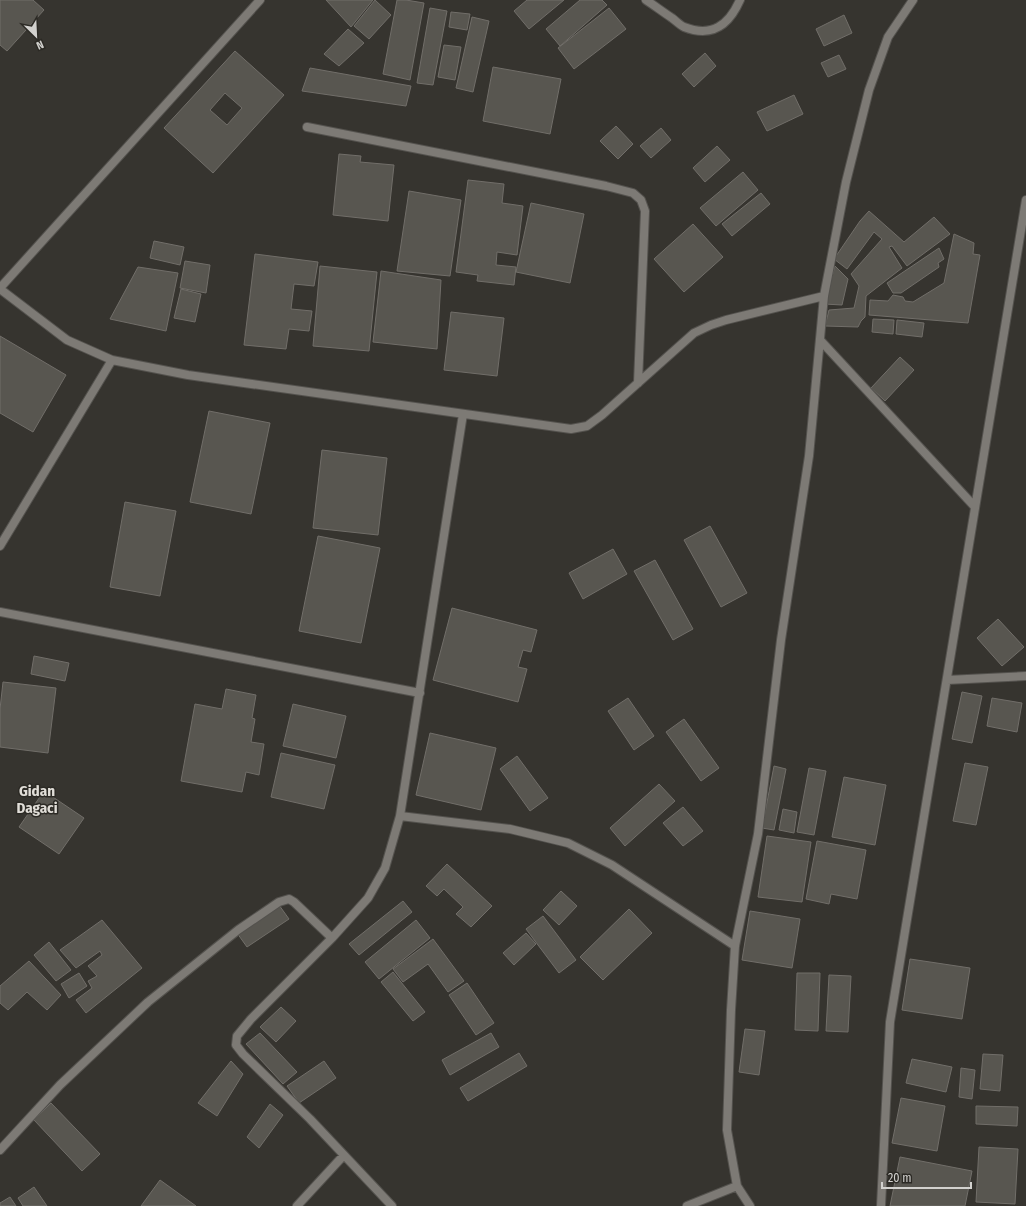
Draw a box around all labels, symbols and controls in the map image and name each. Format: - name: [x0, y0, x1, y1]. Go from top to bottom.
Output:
- north arrow: [16, 16, 56, 56]
- text: N: [34, 37, 46, 52]
- district label: Gidan Dagaci: [16, 782, 58, 817]
- scale bar: [882, 1164, 971, 1190]
- text: 20 m: [888, 1171, 912, 1185]

